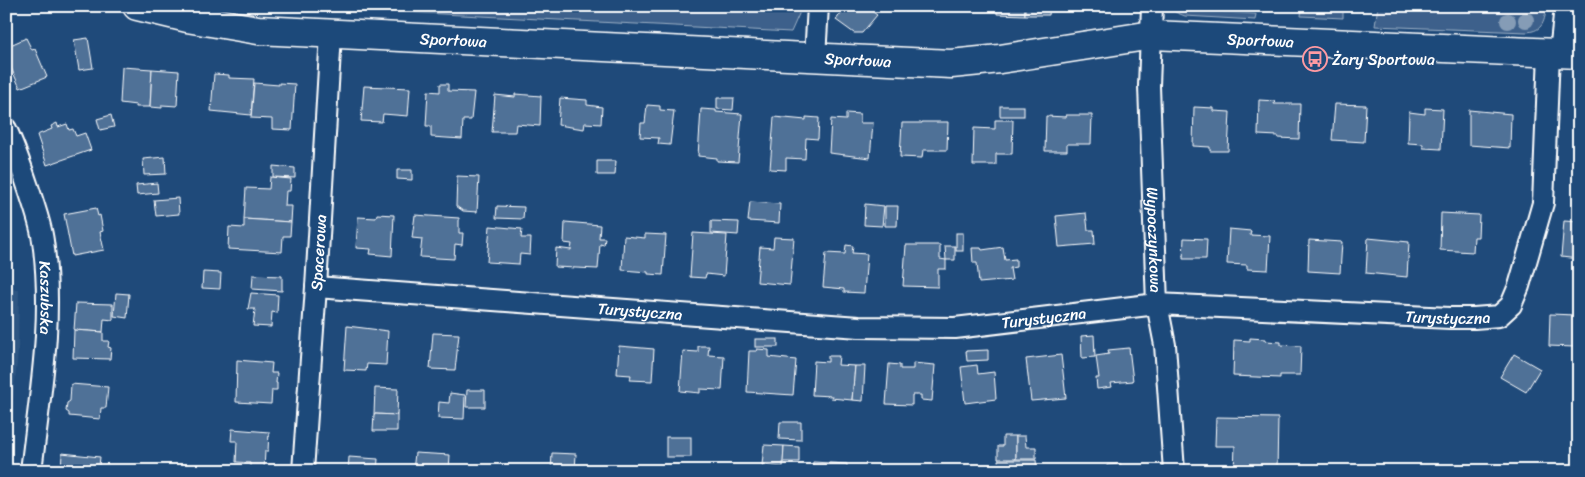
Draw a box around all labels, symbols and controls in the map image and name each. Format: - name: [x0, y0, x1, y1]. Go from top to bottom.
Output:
- street label: Sportowa: [419, 24, 487, 56]
- street label: Sportowa: [1226, 24, 1295, 56]
- street label: Sportowa: [824, 44, 892, 76]
- place label: Żary Sportowa: [1332, 45, 1435, 74]
- bus stop icon: Żary Sportowa: [1302, 46, 1328, 72]
- street label: Wypoczynkowa: [1138, 187, 1171, 293]
- street label: Spacerowa: [302, 214, 335, 292]
- street label: Kaszubska: [30, 260, 61, 335]
- street label: Turystyczna: [597, 294, 684, 329]
- street label: Turystyczna: [1000, 299, 1088, 337]
- street label: Turystyczna: [1405, 302, 1491, 333]

